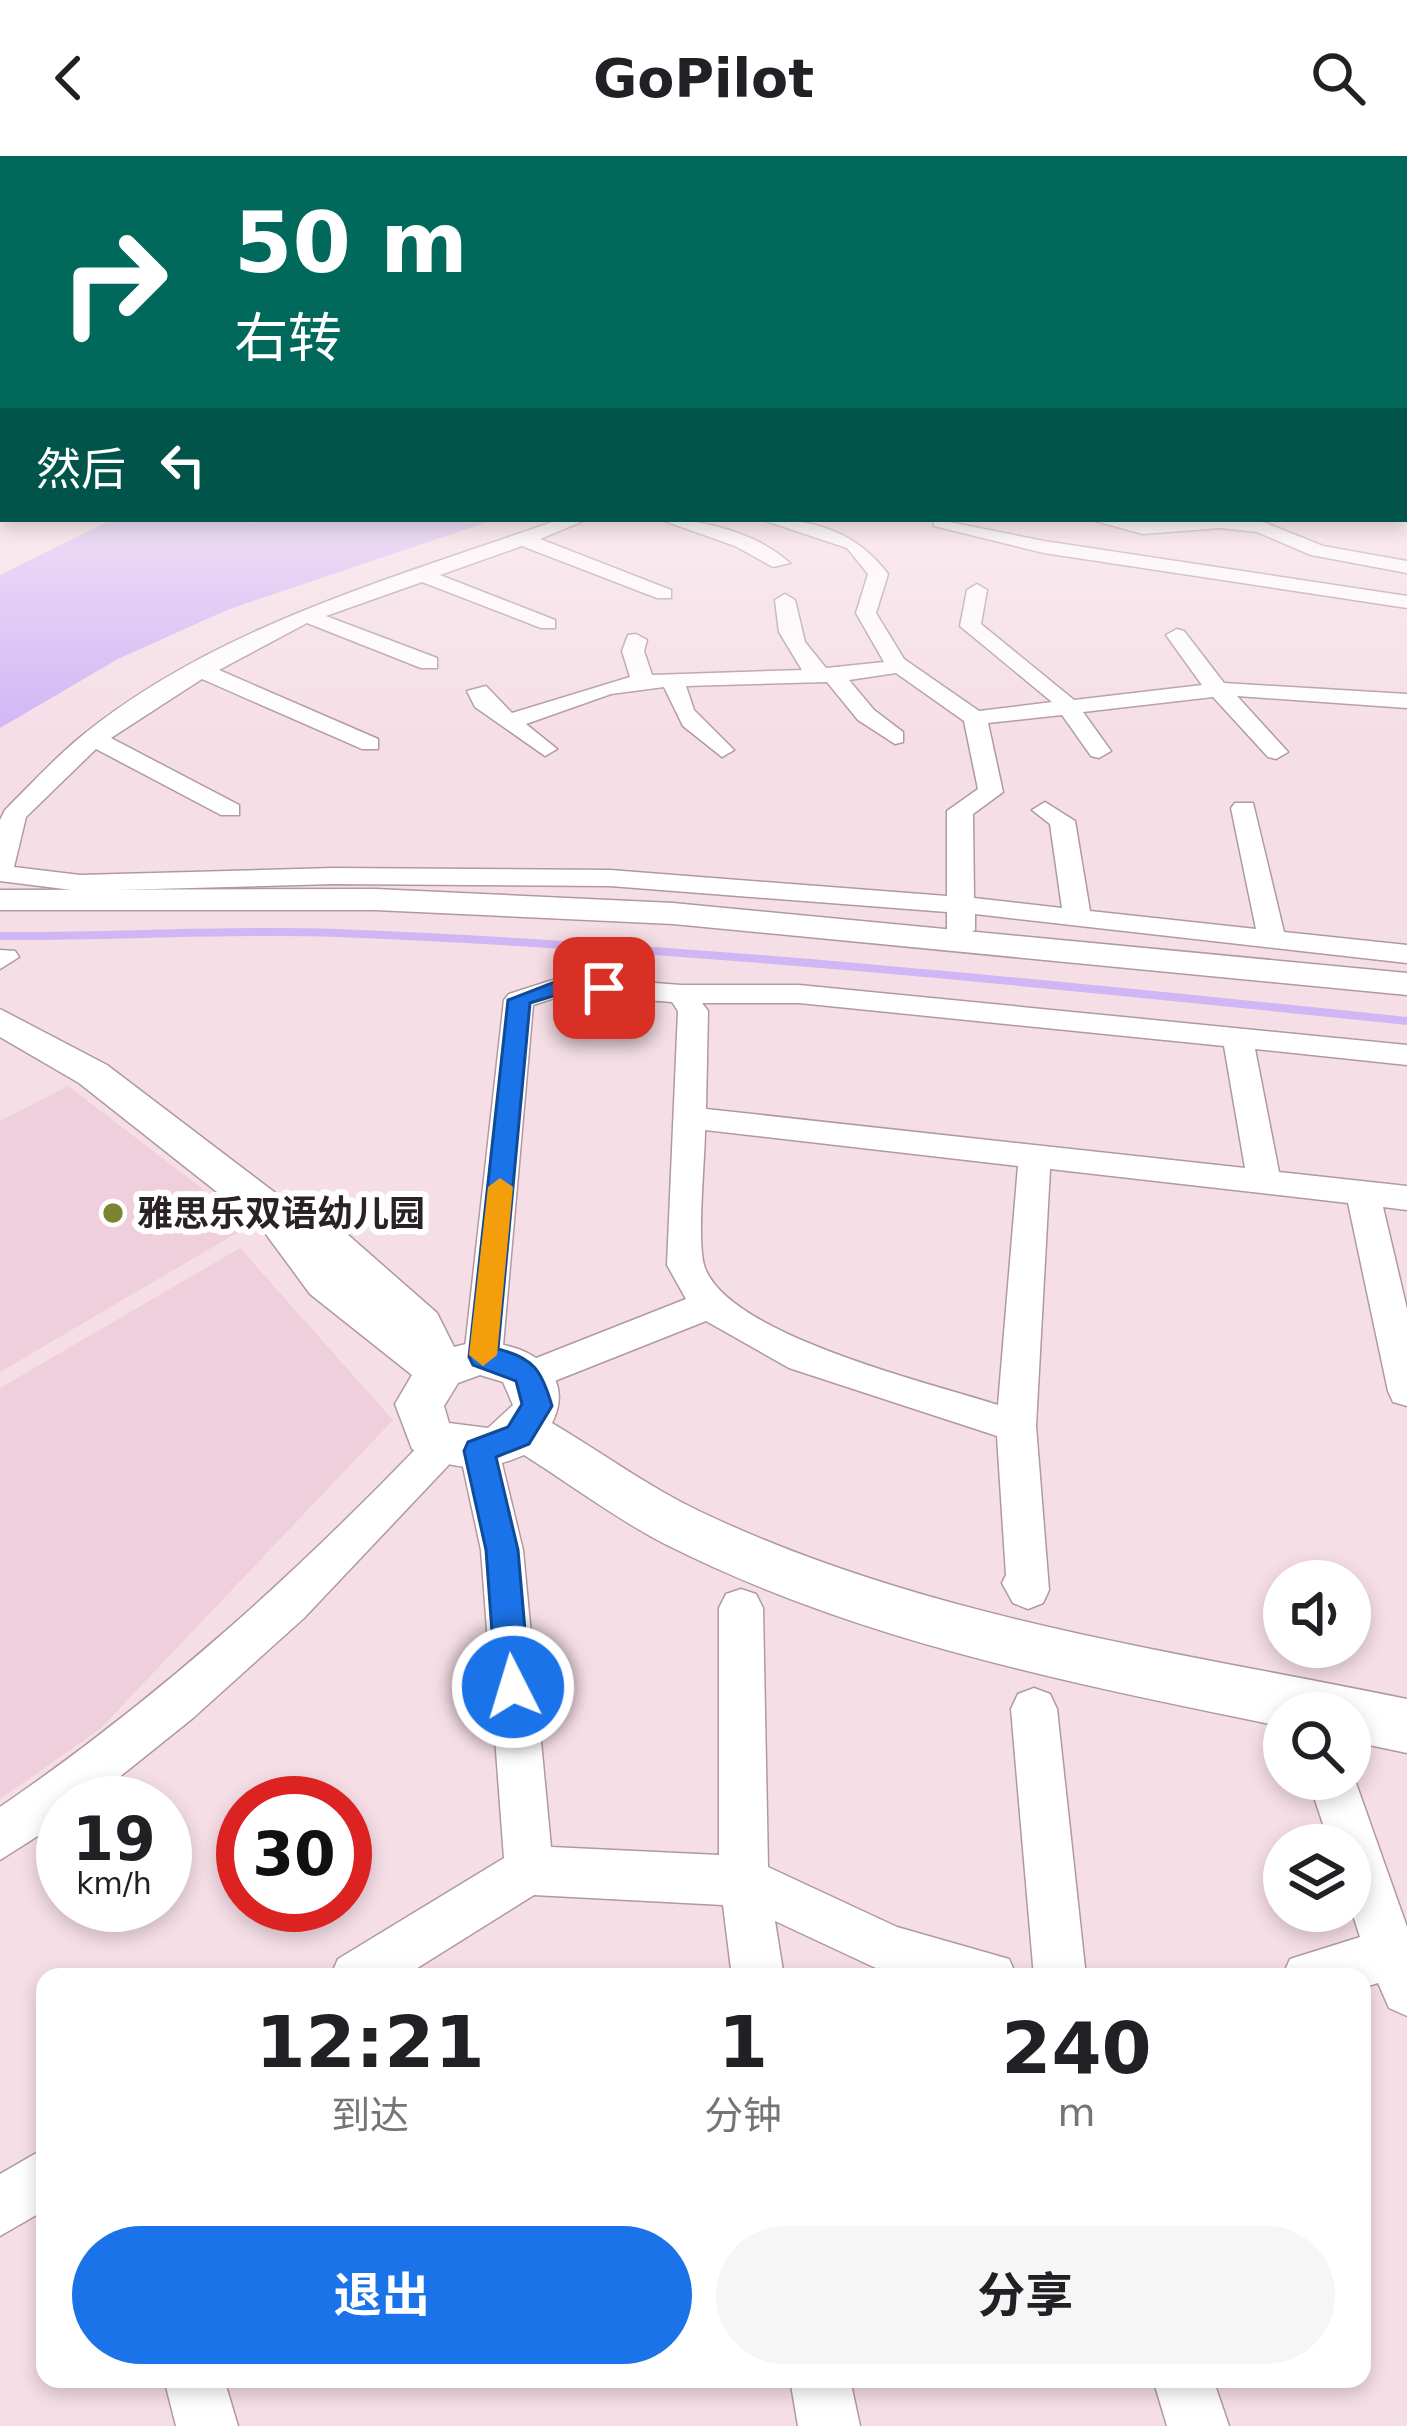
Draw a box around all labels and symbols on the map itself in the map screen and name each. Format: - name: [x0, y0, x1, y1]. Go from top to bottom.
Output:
- pin: [553, 937, 655, 1039]
- place label: 雅思乐双语幼儿园: [137, 1193, 425, 1234]
- marker: 雅思乐双语幼儿园: [100, 1200, 126, 1226]
- position arrow: [450, 1624, 576, 1750]
- speed limit sign: 30: [216, 1776, 372, 1932]

